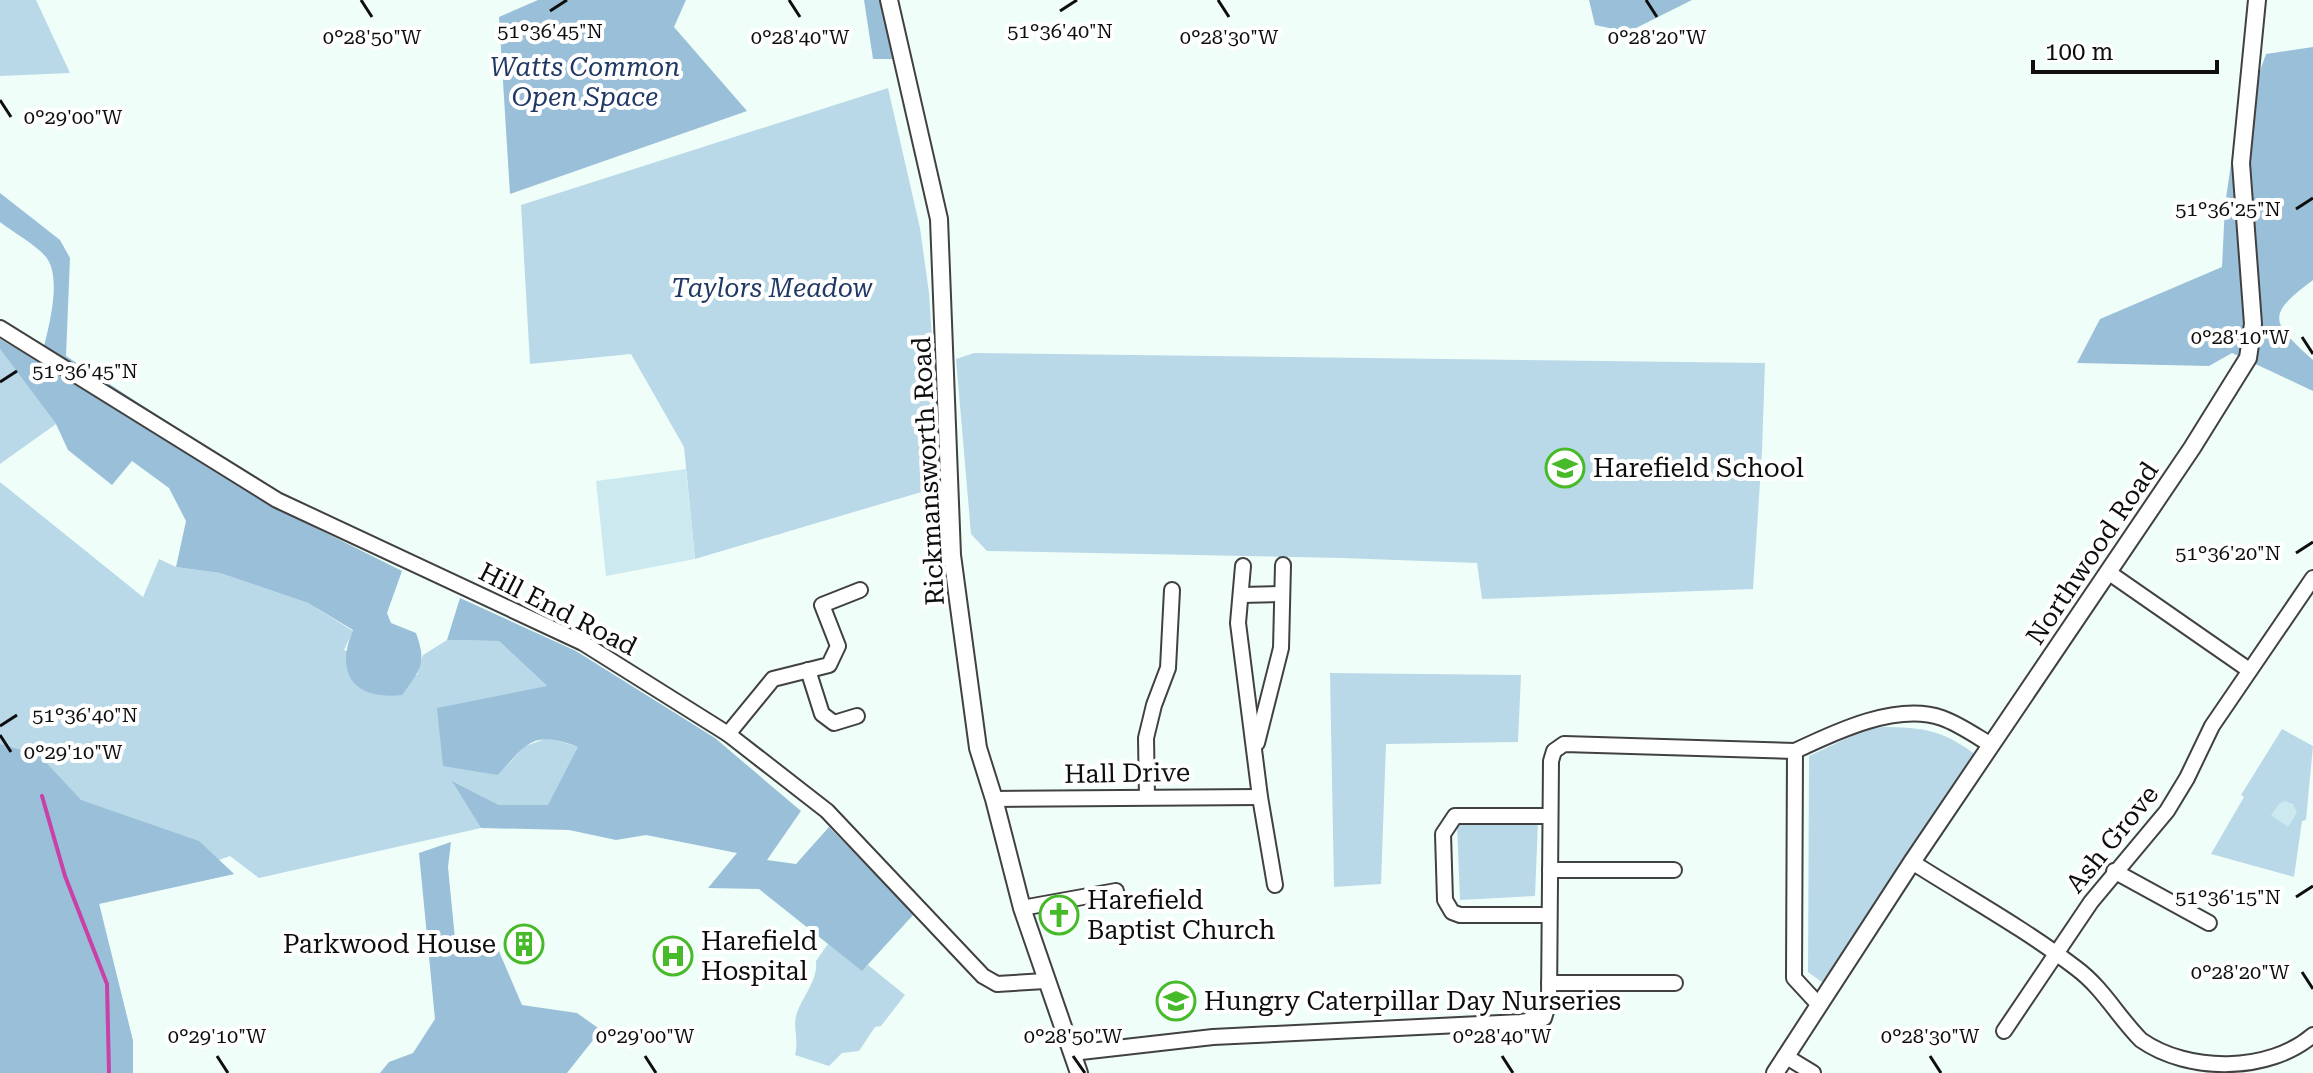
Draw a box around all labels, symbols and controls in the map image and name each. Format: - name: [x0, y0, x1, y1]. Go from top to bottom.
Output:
- text: 51°36'45"N: [497, 19, 603, 43]
- text: 51°36'40"N: [1007, 19, 1113, 43]
- scale bar: [2033, 24, 2217, 74]
- text: 0°28'50"W: [323, 25, 422, 49]
- text: 0°28'40"W: [751, 25, 850, 49]
- text: 0°28'30"W: [1180, 25, 1279, 49]
- text: 0°28'20"W: [1608, 25, 1707, 49]
- text: 100 m: [2045, 38, 2113, 66]
- park label: Watts Common Open Space: [490, 52, 680, 112]
- text: 0°29'00"W: [24, 105, 123, 129]
- text: 51°36'25"N: [2175, 197, 2281, 221]
- park label: Taylors Meadow: [671, 273, 874, 303]
- text: 0°28'10"W: [2191, 325, 2290, 349]
- street label: Rickmansworth Road: [906, 335, 950, 606]
- text: 51°36'45"N: [32, 359, 138, 383]
- school or university icon: Harefield School: [1544, 447, 1586, 489]
- place label: Harefield School: [1593, 453, 1804, 483]
- street label: Northwood Road: [2020, 456, 2164, 650]
- text: 51°36'20"N: [2175, 541, 2281, 565]
- street label: Hill End Road: [474, 556, 642, 662]
- text: 51°36'40"N: [32, 703, 138, 727]
- text: 0°29'10"W: [24, 740, 123, 764]
- street label: Hall Drive: [1064, 757, 1190, 789]
- street label: Ash Grove: [2060, 779, 2164, 899]
- place label: Harefield Baptist Church: [1087, 885, 1275, 945]
- text: 51°36'15"N: [2175, 885, 2281, 909]
- church icon: Harefield Baptist Church: [1038, 894, 1080, 936]
- building icon: Parkwood House: [503, 923, 545, 965]
- place label: Harefield Hospital: [701, 926, 818, 986]
- place label: Parkwood House: [283, 929, 496, 959]
- hospital icon: Harefield Hospital: [652, 935, 694, 977]
- text: 0°28'20"W: [2191, 960, 2290, 984]
- school or university icon: Hungry Caterpillar Day Nurseries: [1155, 980, 1197, 1022]
- place label: Hungry Caterpillar Day Nurseries: [1204, 986, 1621, 1016]
- text: 0°29'10"W: [168, 1024, 267, 1048]
- text: 0°29'00"W: [596, 1024, 695, 1048]
- text: 0°28'50"W: [1024, 1024, 1123, 1048]
- text: 0°28'40"W: [1453, 1024, 1552, 1048]
- text: 0°28'30"W: [1881, 1024, 1980, 1048]

